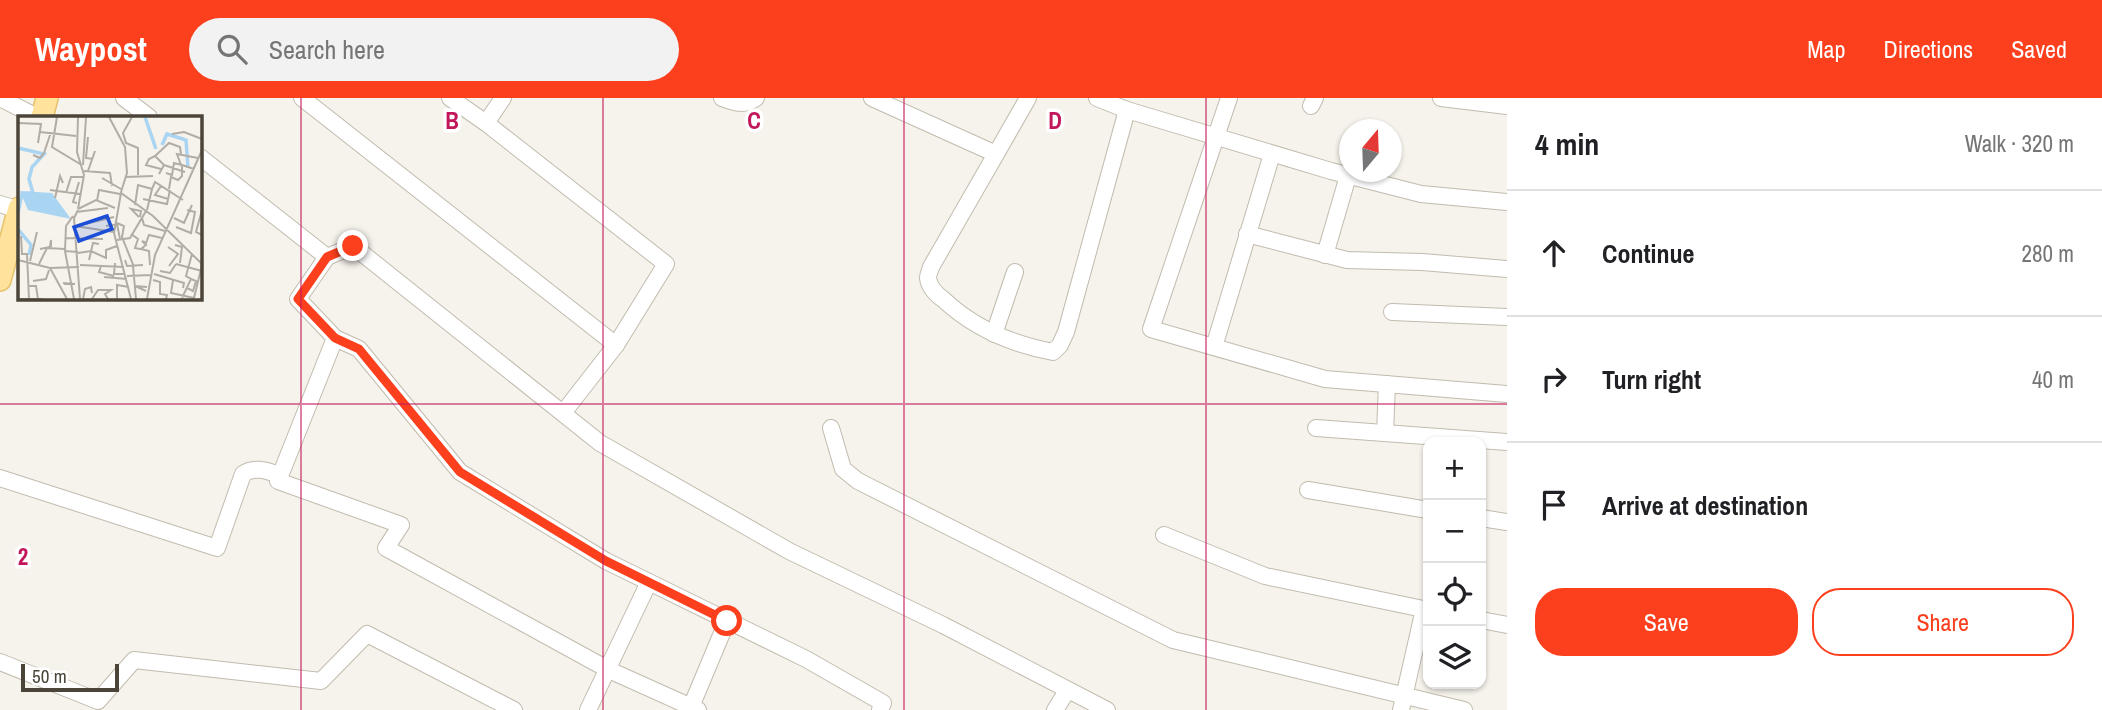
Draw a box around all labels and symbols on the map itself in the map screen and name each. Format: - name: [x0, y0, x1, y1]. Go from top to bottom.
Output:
- text: B: [445, 105, 459, 136]
- text: C: [747, 105, 761, 136]
- text: D: [1048, 105, 1062, 136]
- inset map: [18, 116, 201, 299]
- north arrow: [1339, 119, 1402, 182]
- route end: [337, 230, 368, 261]
- text: 2: [18, 541, 28, 572]
- route start: [711, 605, 742, 636]
- scale bar: [21, 661, 119, 693]

